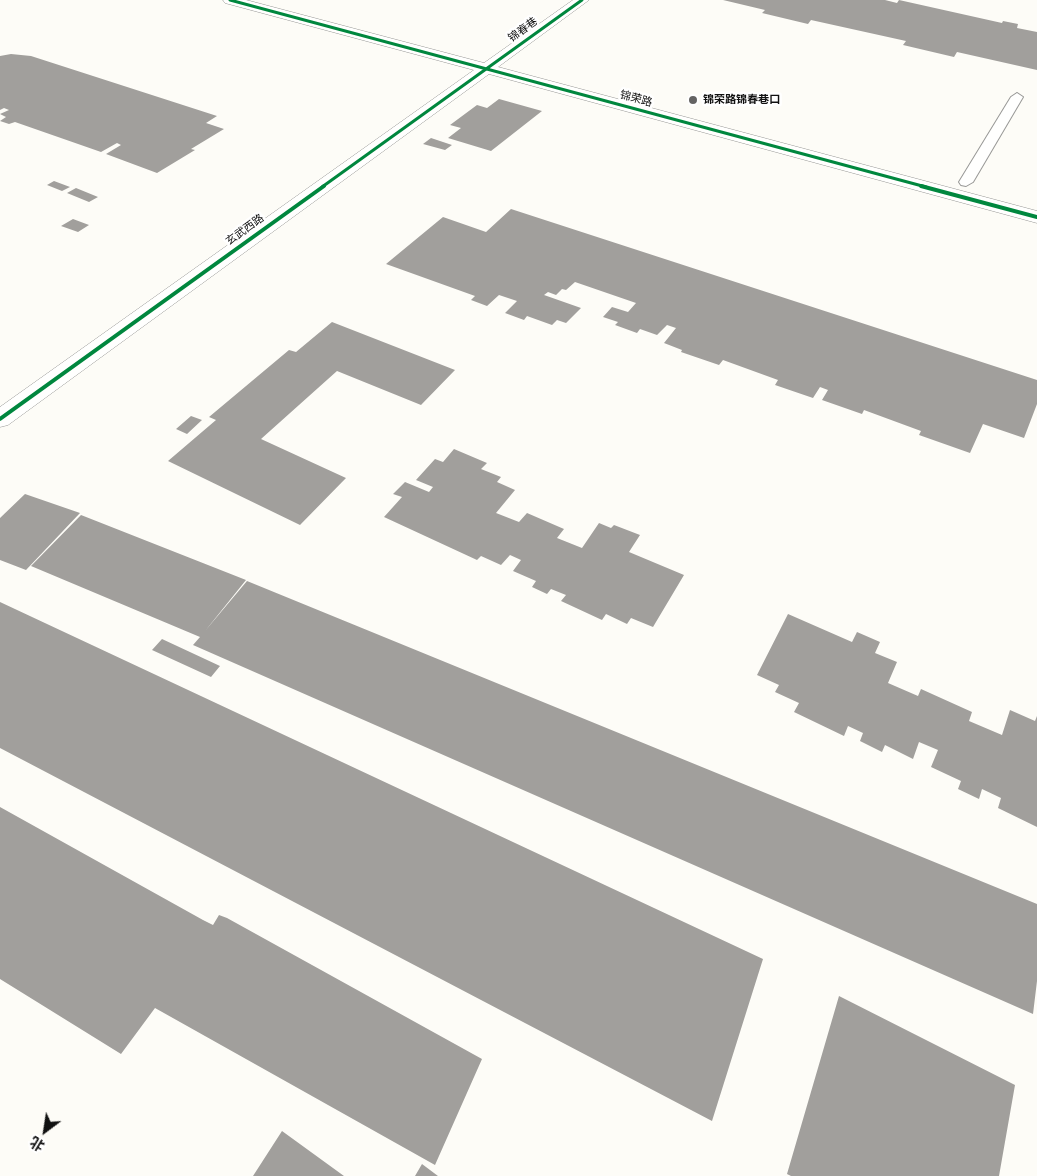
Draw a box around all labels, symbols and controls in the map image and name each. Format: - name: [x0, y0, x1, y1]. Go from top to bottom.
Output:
- street label: 锦春巷: [506, 15, 540, 45]
- street label: 锦荣路: [618, 88, 654, 110]
- place label: 锦荣路锦春巷口: [703, 93, 780, 107]
- marker: 锦荣路锦春巷口: [687, 94, 699, 106]
- street label: 玄武西路: [223, 212, 267, 248]
- north arrow: [20, 1106, 70, 1156]
- text: 北: [27, 1133, 48, 1155]

